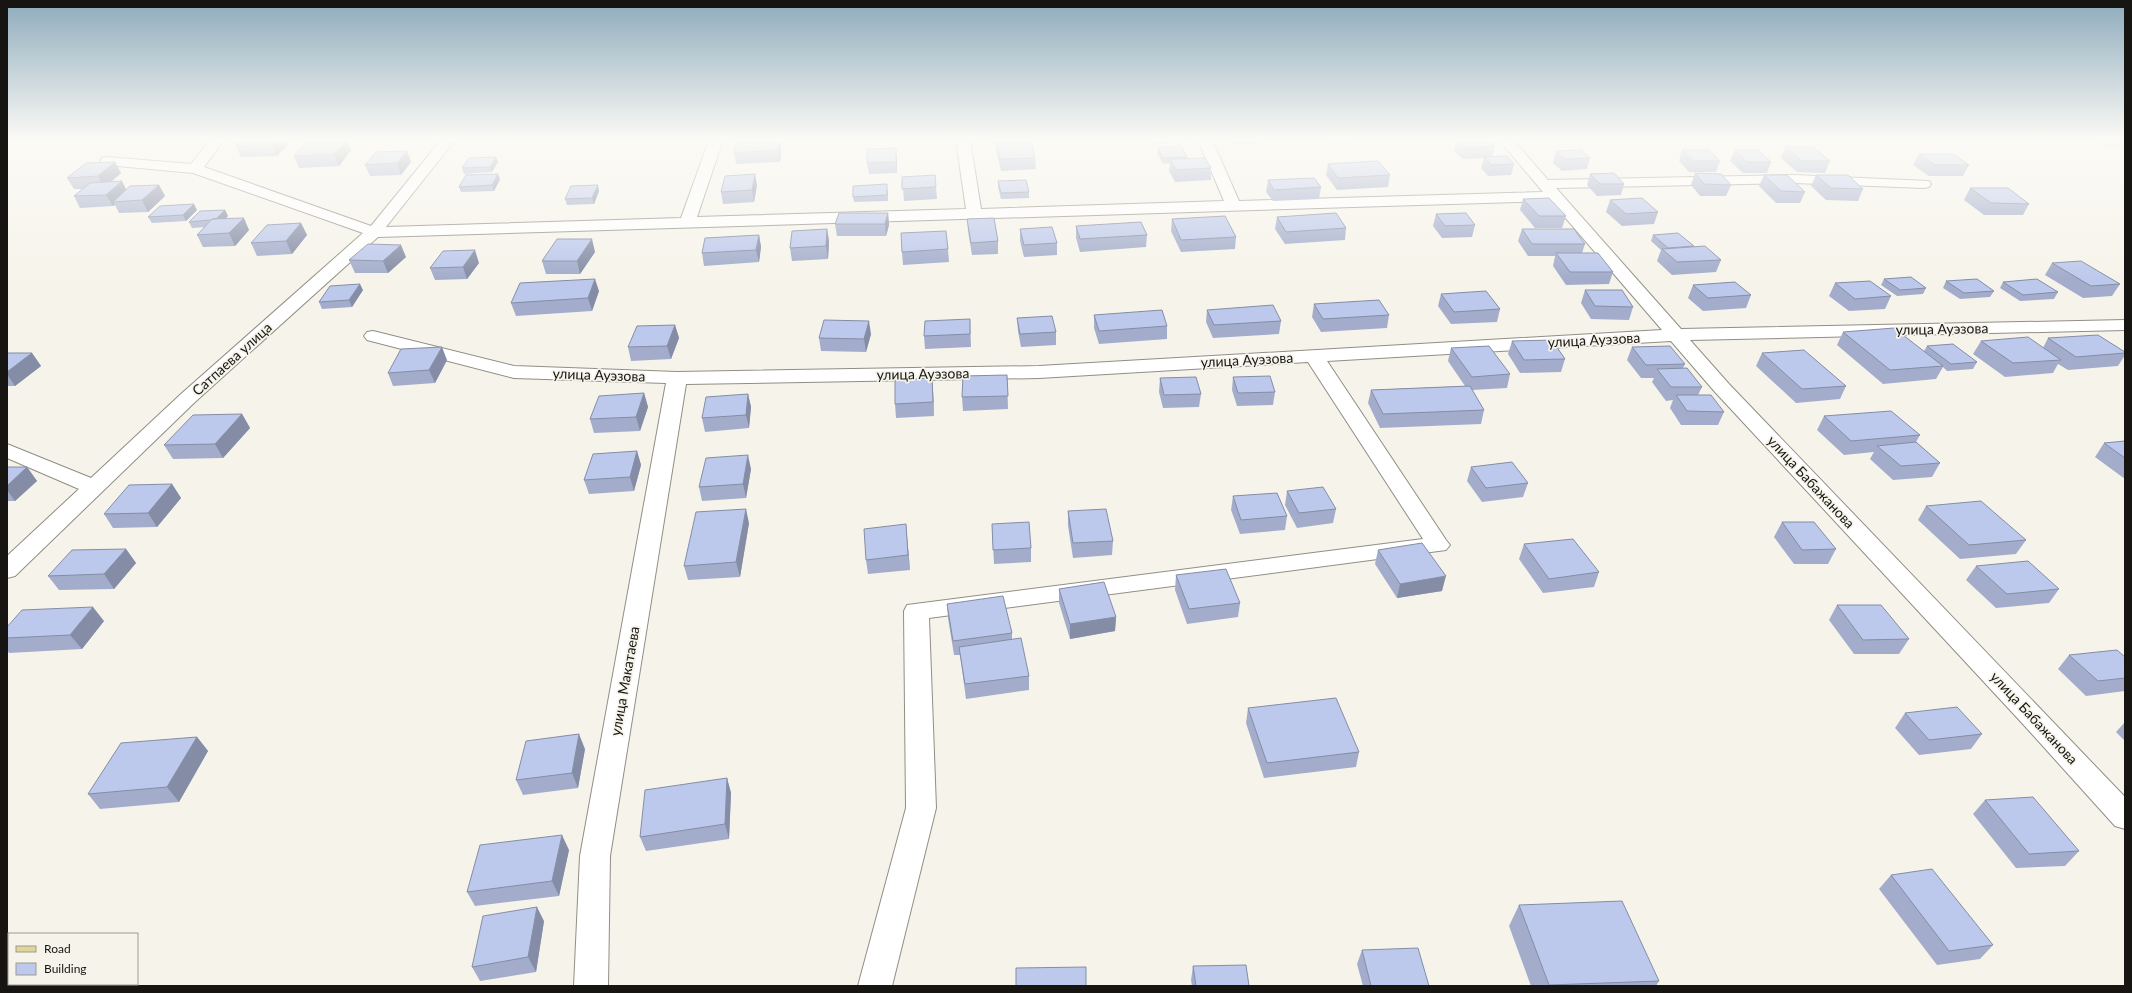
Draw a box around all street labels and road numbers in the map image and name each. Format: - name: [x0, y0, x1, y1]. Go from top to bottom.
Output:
- street label: Сатпаева улица: [188, 318, 275, 399]
- street label: улица Ауэзова: [1896, 319, 1988, 338]
- street label: улица Ауэзова: [1547, 329, 1641, 350]
- street label: улица Ауэзова: [1200, 349, 1294, 370]
- street label: улица Ауэзова: [552, 364, 646, 385]
- street label: улица Ауэзова: [877, 364, 969, 383]
- street label: улица Бабажанова: [1764, 432, 1859, 531]
- street label: улица Макатаева: [607, 625, 643, 737]
- street label: улица Бабажанова: [1987, 668, 2082, 767]

